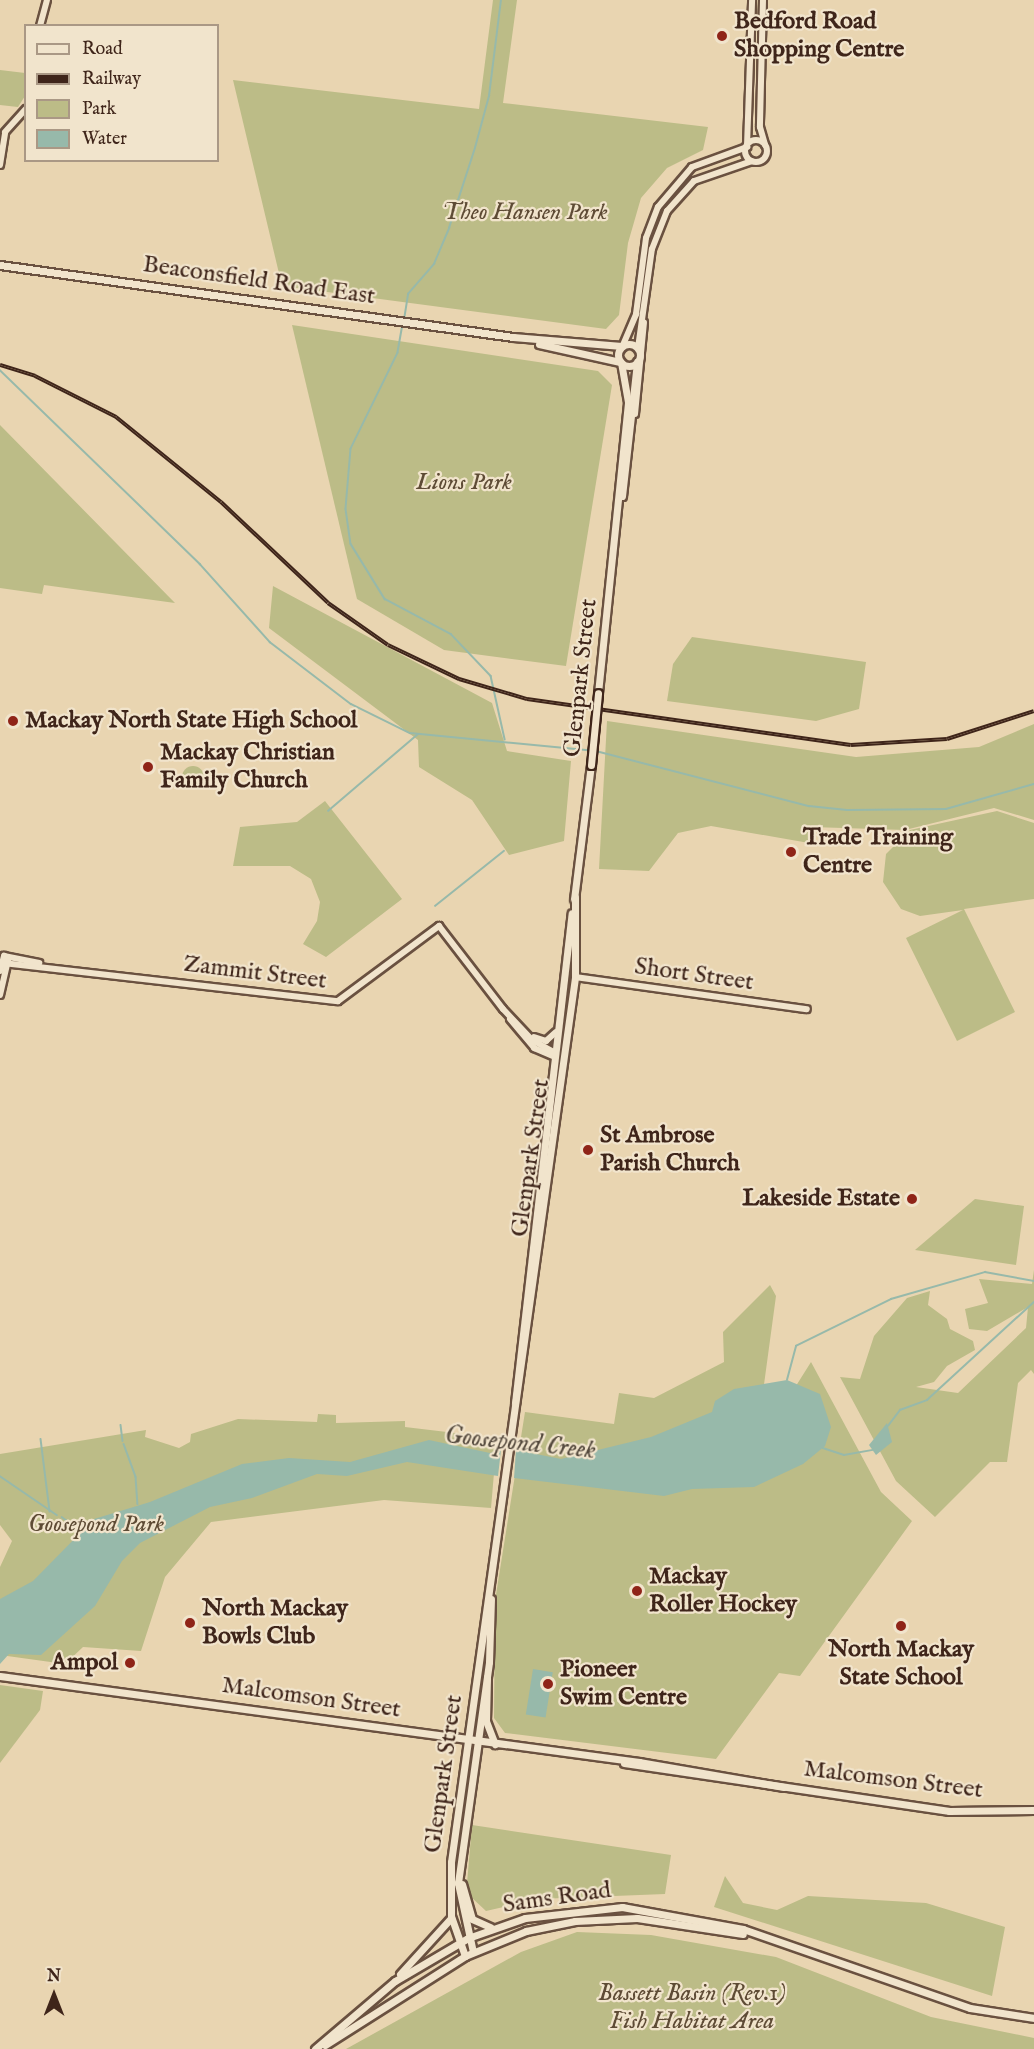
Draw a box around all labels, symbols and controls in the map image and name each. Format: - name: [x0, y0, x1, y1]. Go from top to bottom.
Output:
- place label: Bedford Road Shopping Centre: [734, 8, 904, 64]
- legend: [24, 24, 219, 162]
- marker: Bedford Road Shopping Centre: [715, 29, 729, 43]
- text: Road: [82, 38, 123, 61]
- text: Railway: [82, 68, 141, 91]
- text: Park: [82, 98, 116, 121]
- text: Water: [82, 128, 127, 151]
- park label: Theo Hansen Park: [442, 199, 608, 227]
- street label: Beaconsfield Road East: [141, 250, 377, 312]
- park label: Lions Park: [416, 469, 512, 497]
- street label: Glenpark Street: [558, 597, 604, 759]
- place label: Mackay North State High School: [25, 707, 357, 735]
- marker: Mackay North State High School: [6, 714, 20, 728]
- place label: Mackay Christian Family Church: [160, 739, 335, 795]
- marker: Mackay Christian Family Church: [141, 760, 155, 774]
- place label: Trade Training Centre: [803, 824, 953, 880]
- marker: Trade Training Centre: [784, 845, 798, 859]
- street label: Zammit Street: [182, 950, 328, 996]
- street label: Short Street: [633, 952, 755, 998]
- street label: Glenpark Street: [506, 1077, 556, 1239]
- place label: St Ambrose Parish Church: [600, 1122, 740, 1178]
- marker: St Ambrose Parish Church: [581, 1143, 595, 1157]
- place label: Lakeside Estate: [742, 1185, 900, 1213]
- marker: Lakeside Estate: [905, 1192, 919, 1206]
- water label: Goosepond Creek: [443, 1420, 597, 1466]
- park label: Goosepond Park: [28, 1511, 164, 1539]
- place label: Mackay Roller Hockey: [649, 1563, 797, 1619]
- marker: Mackay Roller Hockey: [630, 1584, 644, 1598]
- place label: North Mackay Bowls Club: [202, 1595, 348, 1651]
- marker: North Mackay Bowls Club: [183, 1616, 197, 1630]
- marker: North Mackay State School: [894, 1619, 908, 1633]
- place label: North Mackay State School: [828, 1636, 974, 1692]
- place label: Ampol: [51, 1649, 118, 1677]
- marker: Ampol: [123, 1656, 137, 1670]
- place label: Pioneer Swim Centre: [560, 1656, 687, 1712]
- street label: Malcomson Street: [220, 1671, 402, 1725]
- marker: Pioneer Swim Centre: [541, 1677, 555, 1691]
- street label: Glenpark Street: [419, 1693, 469, 1855]
- street label: Malcomson Street: [802, 1755, 984, 1805]
- street label: Sams Road: [501, 1876, 613, 1920]
- north arrow: [24, 1965, 84, 2025]
- text: N: [47, 1967, 61, 1987]
- park label: Bassett Basin (Rev.1) Fish Habitat Area: [598, 1980, 786, 2036]

